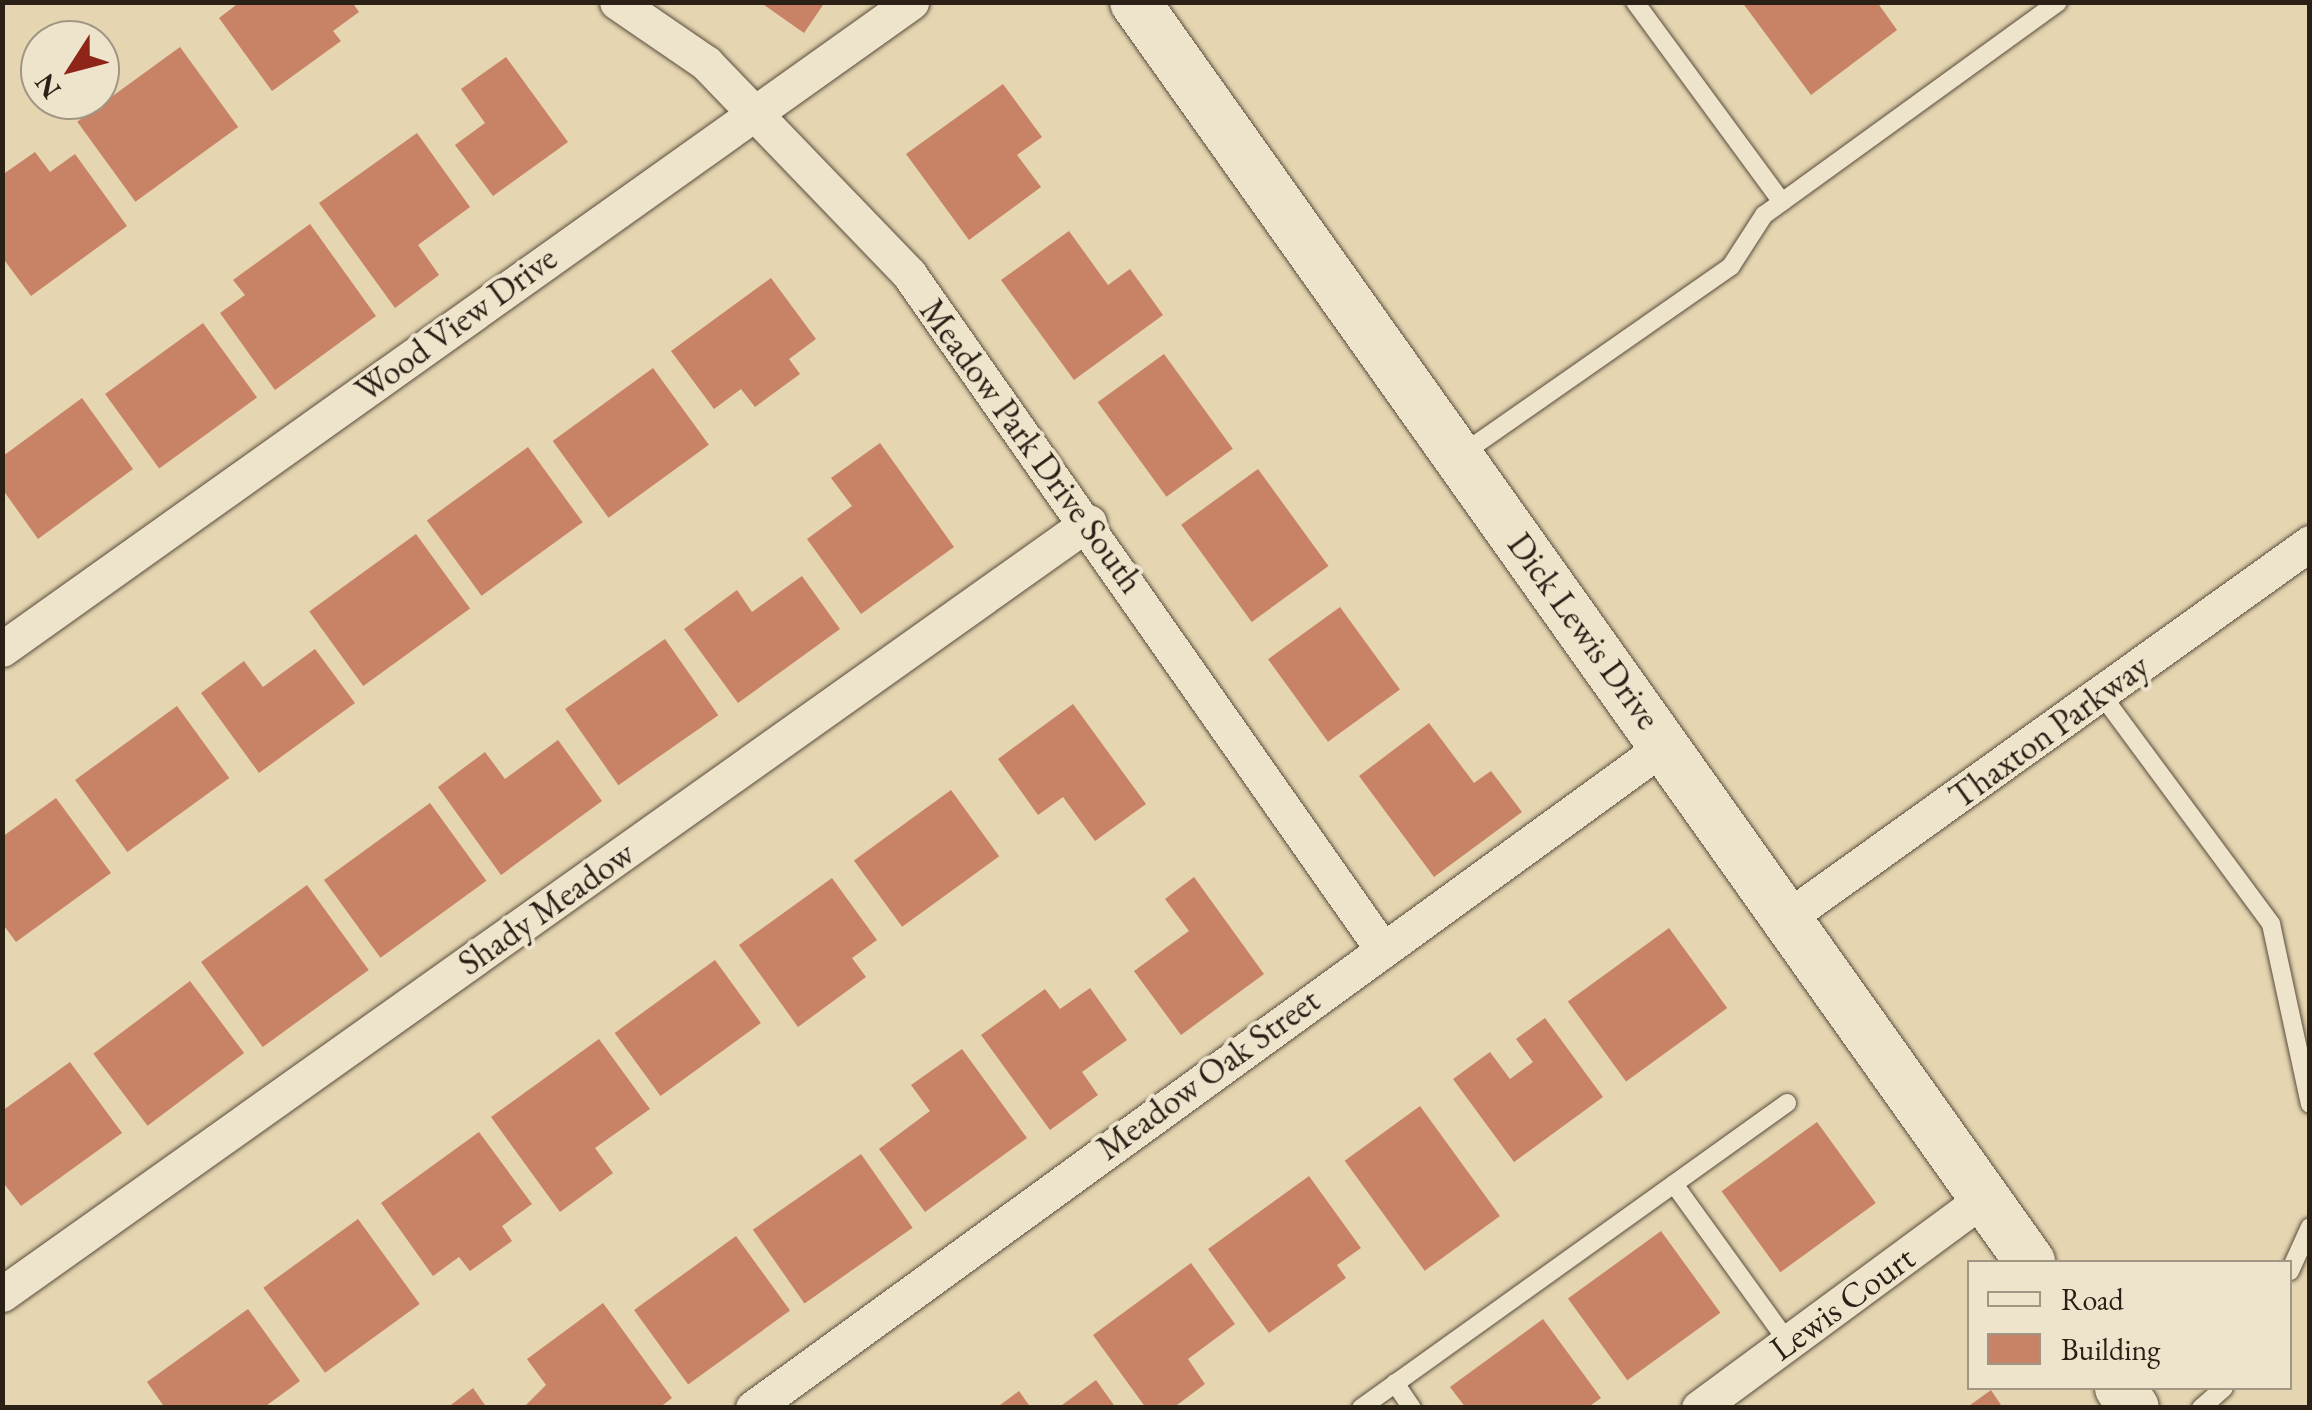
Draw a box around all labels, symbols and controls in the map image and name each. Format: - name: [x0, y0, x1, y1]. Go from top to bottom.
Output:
- north arrow: [20, 20, 120, 120]
- text: N: [26, 67, 69, 106]
- street label: Wood View Drive: [347, 237, 565, 411]
- street label: Meadow Park Drive South: [911, 291, 1153, 601]
- street label: Dick Lewis Drive: [1499, 525, 1669, 737]
- street label: Thaxton Parkway: [1941, 645, 2157, 817]
- street label: Shady Meadow: [450, 832, 642, 984]
- street label: Meadow Oak Street: [1088, 979, 1328, 1169]
- street label: Lewis Court: [1762, 1237, 1922, 1369]
- legend: [1967, 1260, 2292, 1390]
- text: Road: [2061, 1280, 2124, 1319]
- text: Building: [2061, 1330, 2160, 1369]

